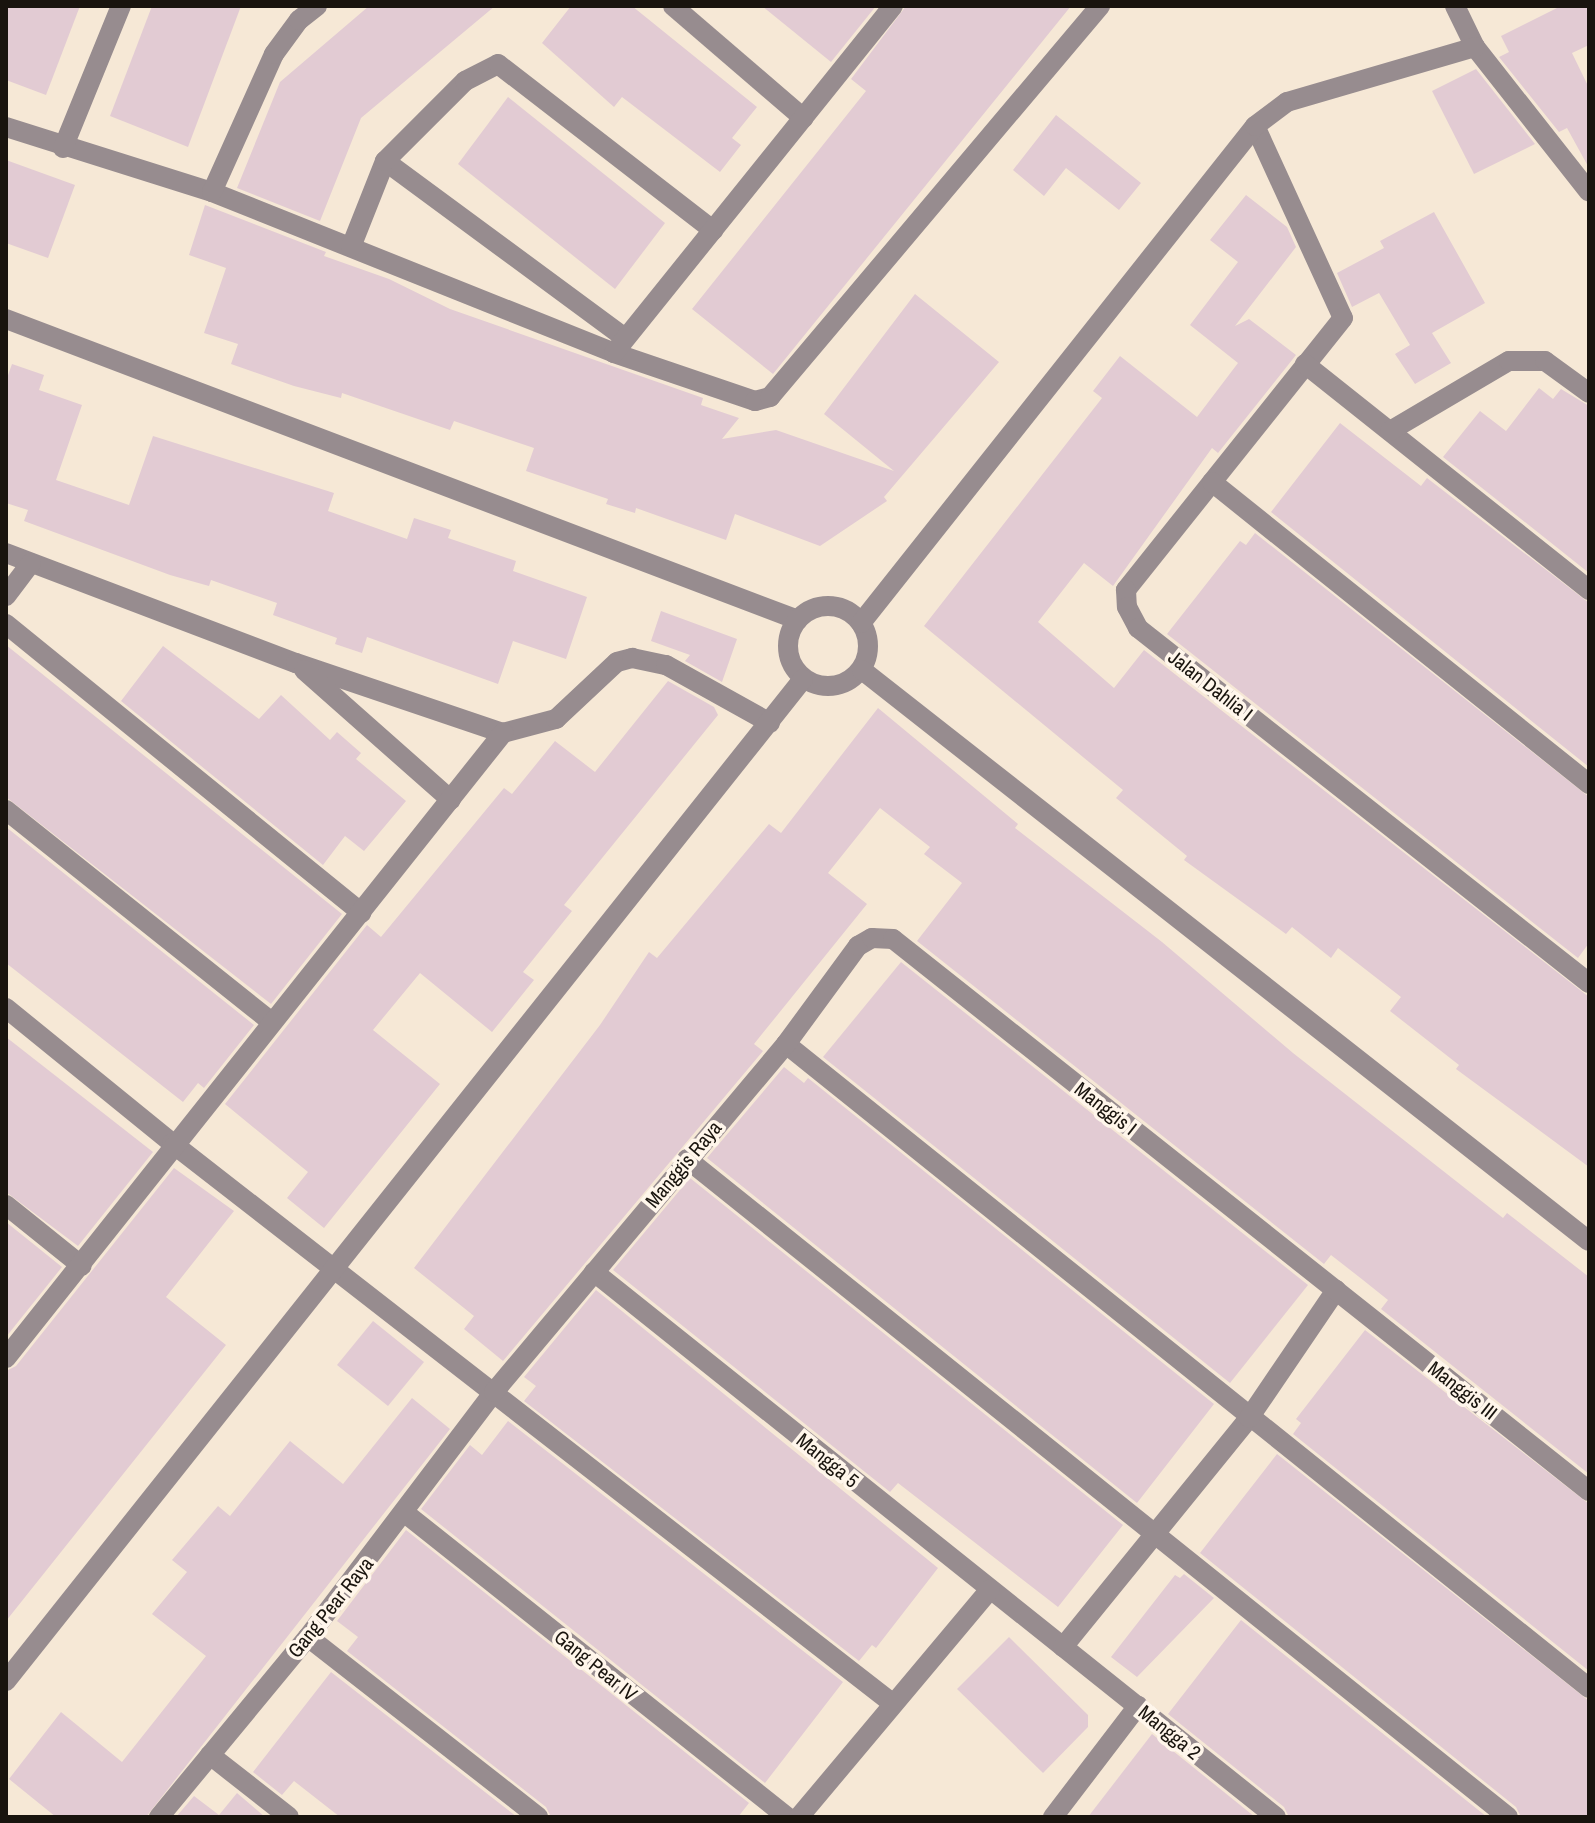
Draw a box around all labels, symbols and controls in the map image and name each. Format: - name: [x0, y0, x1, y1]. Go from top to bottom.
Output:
- street label: Jalan Dahlia I: [1164, 645, 1258, 725]
- street label: Manggis I: [1070, 1076, 1142, 1140]
- street label: Manggis Raya: [640, 1116, 726, 1212]
- street label: Manggis III: [1424, 1356, 1502, 1424]
- street label: Mangga 5: [792, 1428, 864, 1492]
- street label: Gang Pear Raya: [282, 1552, 378, 1662]
- street label: Gang Pear IV: [550, 1624, 642, 1706]
- street label: Mangga 2: [1134, 1700, 1206, 1764]

